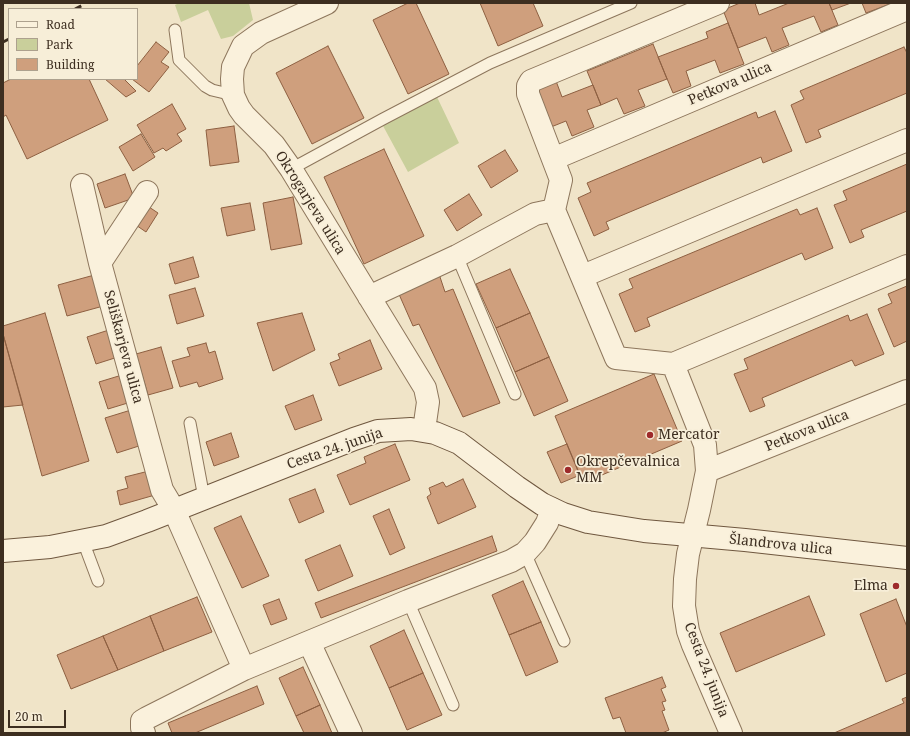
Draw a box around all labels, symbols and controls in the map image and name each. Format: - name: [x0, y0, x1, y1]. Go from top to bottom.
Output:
- legend: [8, 8, 138, 80]
- text: Road: [46, 16, 75, 33]
- text: Park: [46, 36, 73, 53]
- text: Building: [46, 56, 94, 73]
- street label: Petkova ulica: [686, 59, 774, 109]
- street label: Okrogarjeva ulica: [271, 148, 349, 258]
- street label: Seliškarjeva ulica: [100, 288, 146, 406]
- street label: Petkova ulica: [763, 407, 851, 455]
- street label: Cesta 24. junija: [285, 425, 385, 473]
- place label: Mercator: [658, 427, 720, 443]
- marker: Mercator: [645, 430, 655, 440]
- place label: Okrepčevalnica MM: [576, 454, 680, 486]
- marker: Okrepčevalnica MM: [563, 465, 573, 475]
- street label: Šlandrova ulica: [728, 531, 834, 559]
- place label: Elma: [854, 578, 888, 594]
- marker: Elma: [891, 581, 901, 591]
- street label: Cesta 24. junija: [680, 620, 732, 720]
- scale bar: [10, 702, 68, 728]
- text: 20 m: [15, 708, 43, 725]

